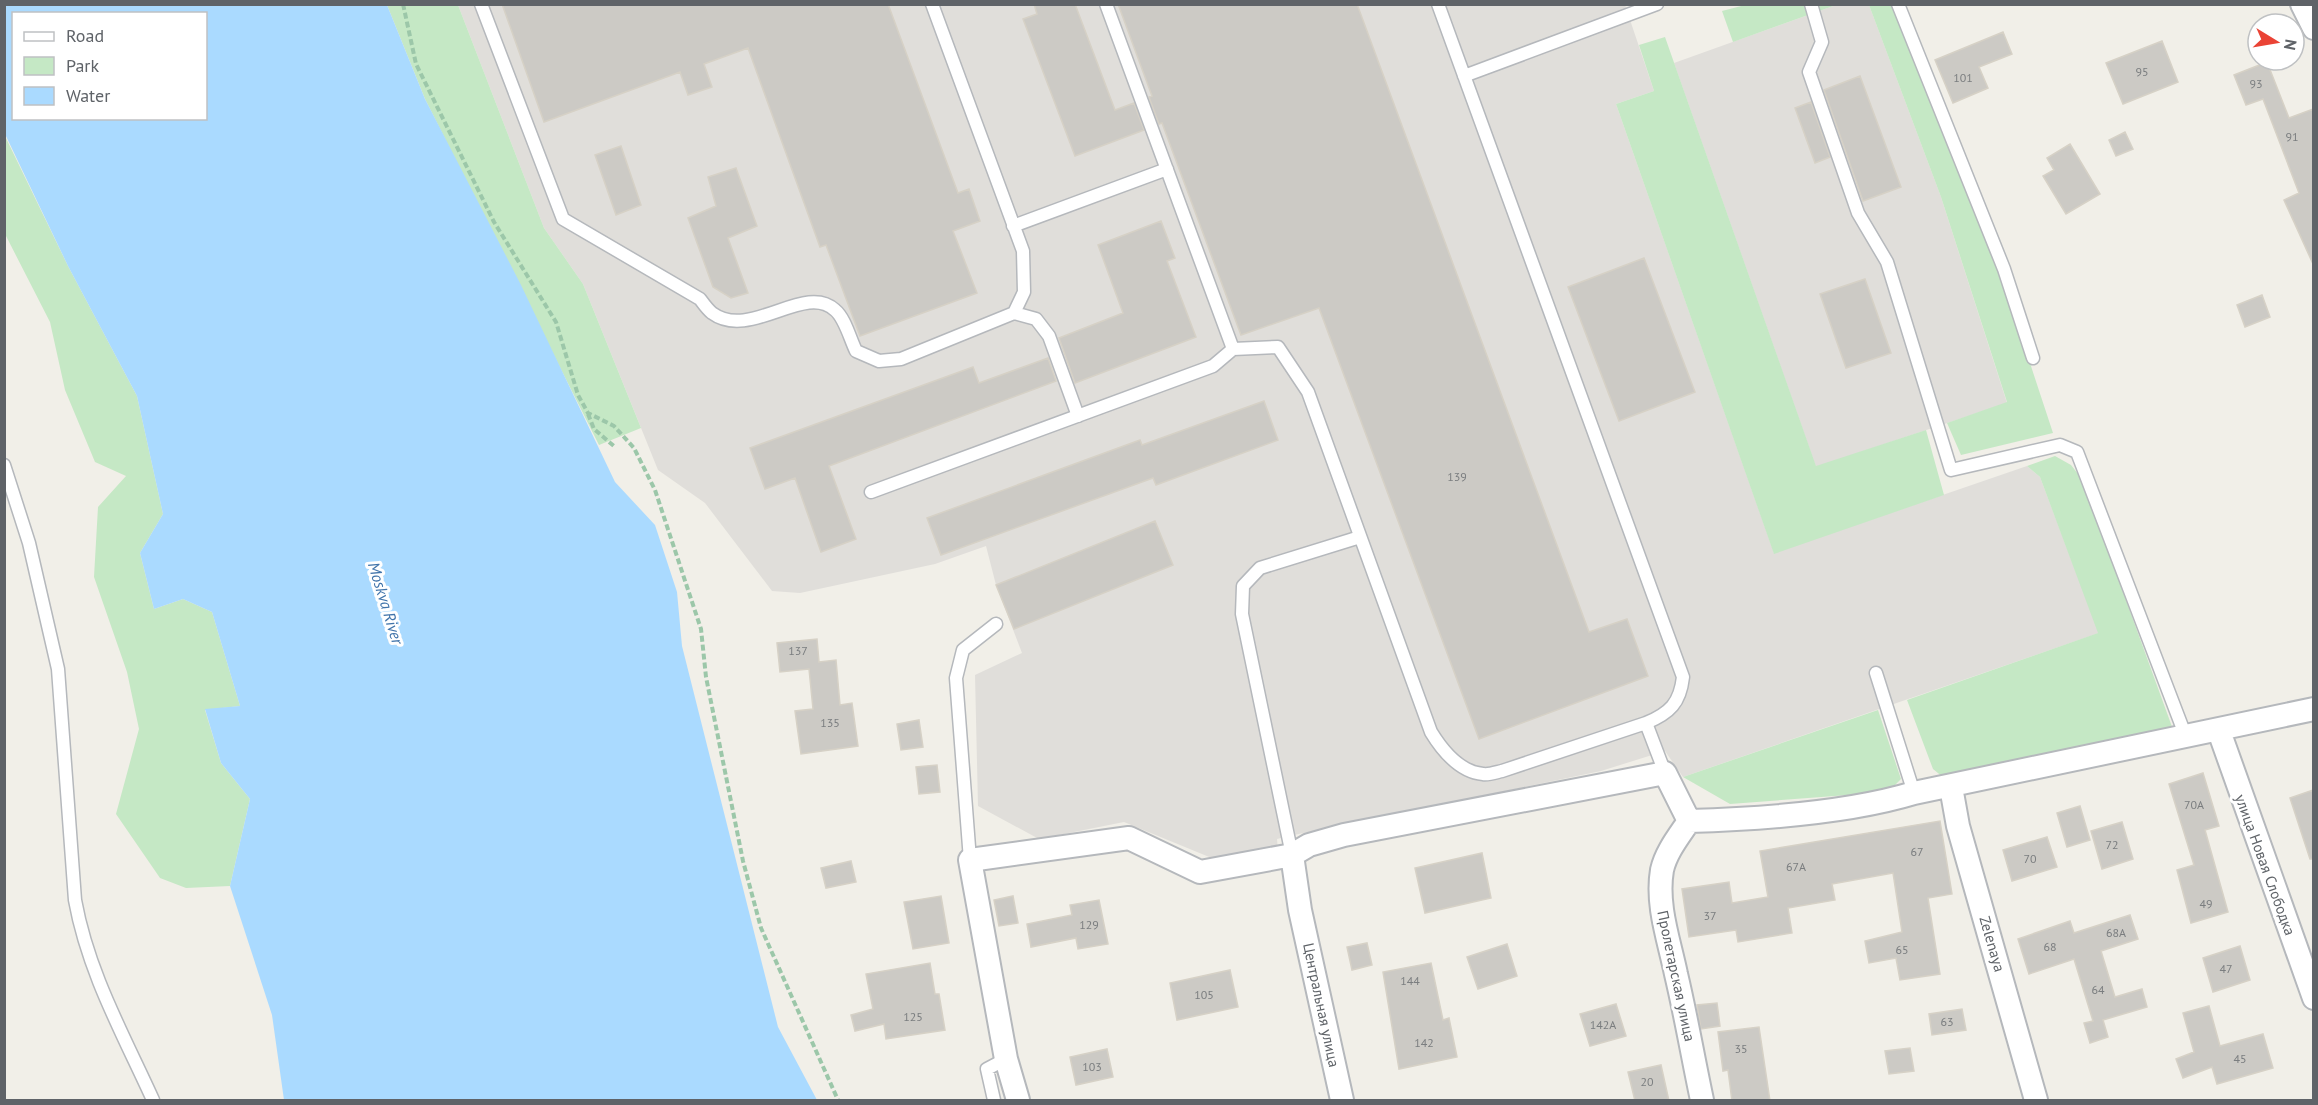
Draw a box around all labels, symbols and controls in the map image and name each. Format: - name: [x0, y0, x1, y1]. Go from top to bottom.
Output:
- legend: [12, 12, 207, 120]
- north arrow: [2246, 12, 2306, 72]
- text: Road: [66, 24, 104, 47]
- text: N: [2280, 38, 2302, 52]
- text: Park: [66, 54, 99, 77]
- house number: 95: [2135, 64, 2149, 79]
- house number: 101: [1953, 70, 1973, 85]
- house number: 93: [2249, 76, 2263, 91]
- text: Water: [66, 84, 110, 107]
- house number: 91: [2285, 129, 2299, 144]
- house number: 139: [1447, 469, 1467, 484]
- water label: Moskva River: [364, 559, 408, 648]
- house number: 137: [788, 643, 808, 658]
- house number: 135: [820, 715, 840, 730]
- street label: улица Новая Слободка: [2231, 792, 2300, 938]
- house number: 70А: [2184, 797, 2204, 812]
- house number: 72: [2105, 837, 2119, 852]
- house number: 67: [1910, 844, 1924, 859]
- house number: 70: [2023, 851, 2037, 866]
- house number: 67А: [1786, 859, 1806, 874]
- house number: 49: [2199, 896, 2213, 911]
- house number: 37: [1703, 908, 1717, 923]
- street label: Пролетарская улица: [1653, 909, 1700, 1043]
- street label: Zelenaya: [1975, 914, 2009, 974]
- house number: 129: [1079, 917, 1099, 932]
- house number: 68А: [2106, 925, 2126, 940]
- house number: 68: [2043, 939, 2057, 954]
- street label: Центральная улица: [1299, 941, 1344, 1069]
- house number: 65: [1895, 942, 1909, 957]
- house number: 47: [2219, 961, 2233, 976]
- house number: 144: [1400, 973, 1420, 988]
- house number: 64: [2091, 982, 2105, 997]
- house number: 105: [1194, 987, 1214, 1002]
- house number: 125: [903, 1009, 923, 1024]
- house number: 63: [1940, 1014, 1954, 1029]
- house number: 142А: [1590, 1017, 1616, 1032]
- house number: 142: [1414, 1035, 1434, 1050]
- house number: 35: [1734, 1041, 1748, 1056]
- house number: 45: [2233, 1051, 2247, 1066]
- house number: 103: [1082, 1059, 1102, 1074]
- house number: 20: [1640, 1074, 1654, 1089]

